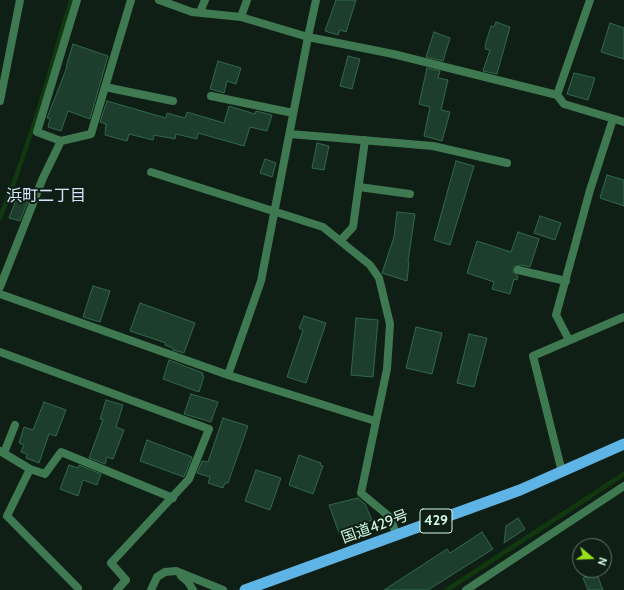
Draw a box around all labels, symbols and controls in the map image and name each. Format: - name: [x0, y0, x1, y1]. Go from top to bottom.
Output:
- district label: 浜町二丁目: [6, 186, 86, 206]
- street label: 国道429号: [339, 507, 411, 547]
- road number: 429: [420, 509, 452, 533]
- north arrow: [572, 538, 612, 578]
- text: N: [595, 556, 610, 568]

